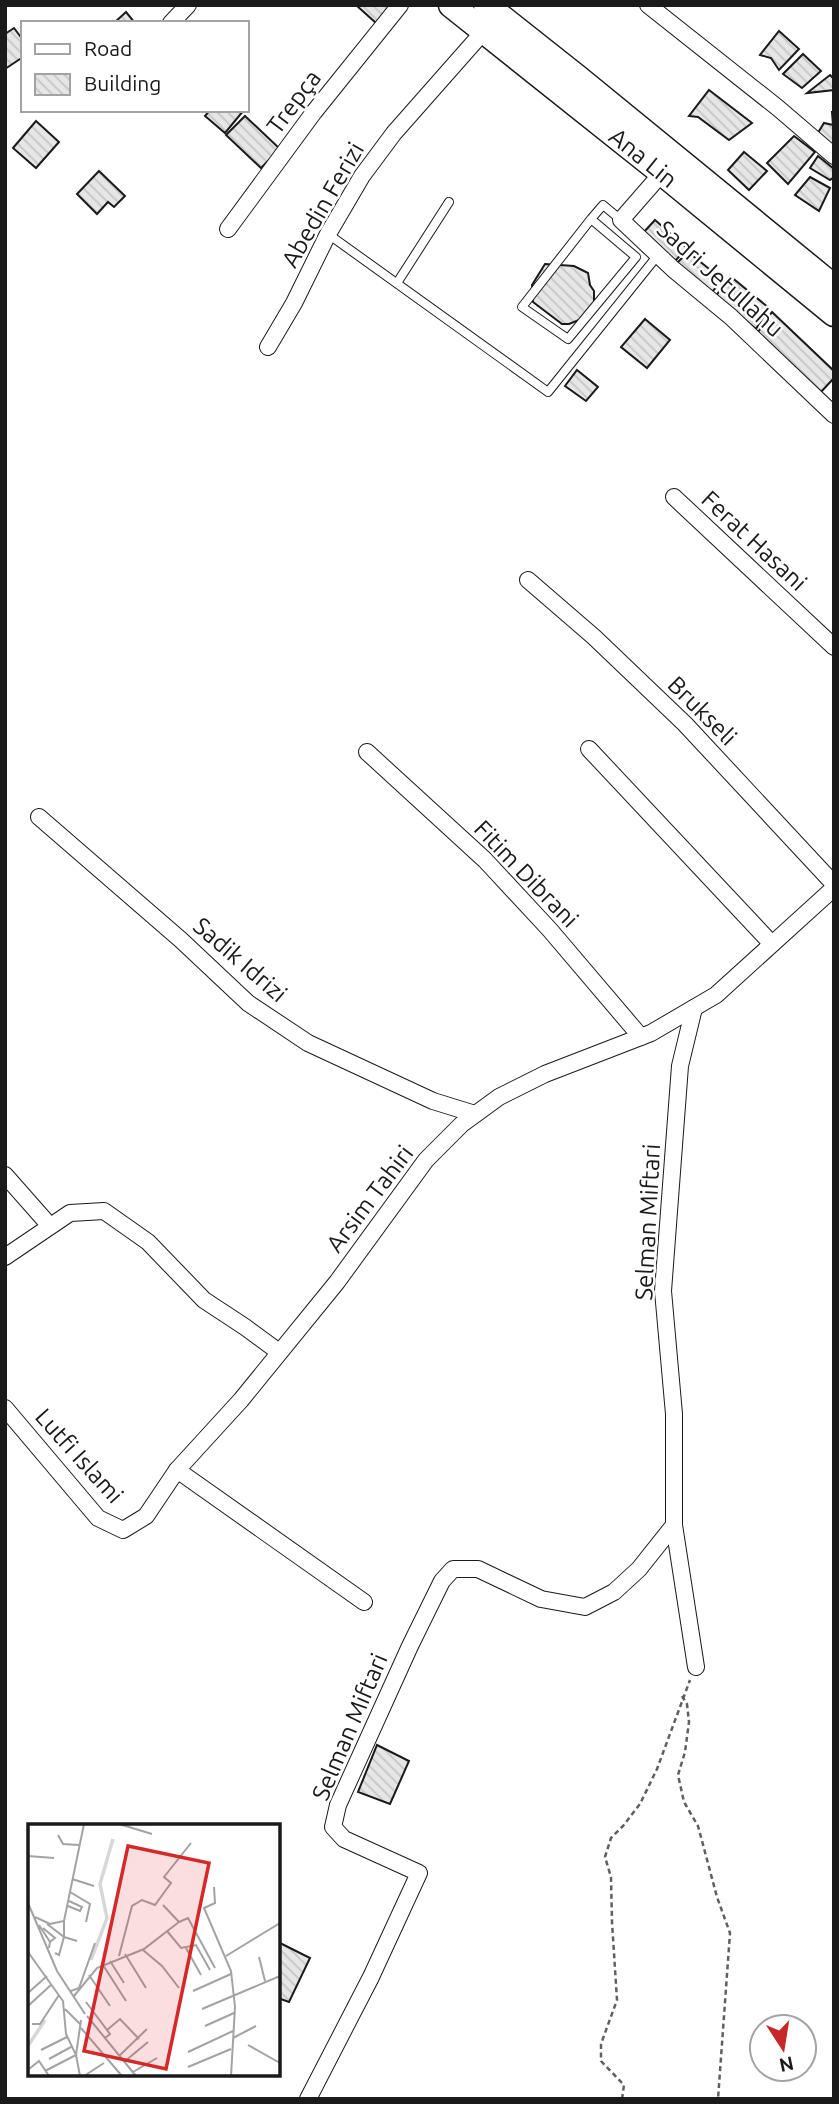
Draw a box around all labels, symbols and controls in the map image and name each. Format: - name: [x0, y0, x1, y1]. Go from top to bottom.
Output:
- legend: [21, 21, 248, 112]
- text: Road: [84, 36, 132, 60]
- street label: Trepça: [261, 65, 326, 139]
- text: Building: [84, 71, 161, 95]
- street label: Ana Lin: [604, 122, 682, 193]
- street label: Abedin Ferizi: [276, 138, 369, 272]
- street label: Sadri Jetullahu: [652, 215, 789, 342]
- street label: Ferat Hasani: [696, 485, 812, 596]
- street label: Brukseli: [662, 671, 742, 751]
- street label: Fitim Dibrani: [469, 815, 584, 933]
- street label: Sadik Idrizi: [188, 912, 292, 1007]
- street label: Arsim Tahiri: [321, 1140, 418, 1257]
- street label: Selman Miftari: [630, 1143, 665, 1301]
- street label: Lutfi Islami: [30, 1403, 129, 1508]
- street label: Selman Miftari: [306, 1649, 393, 1804]
- inset map: [28, 1824, 280, 2076]
- north arrow: [748, 2013, 818, 2083]
- text: N: [777, 2052, 796, 2077]

